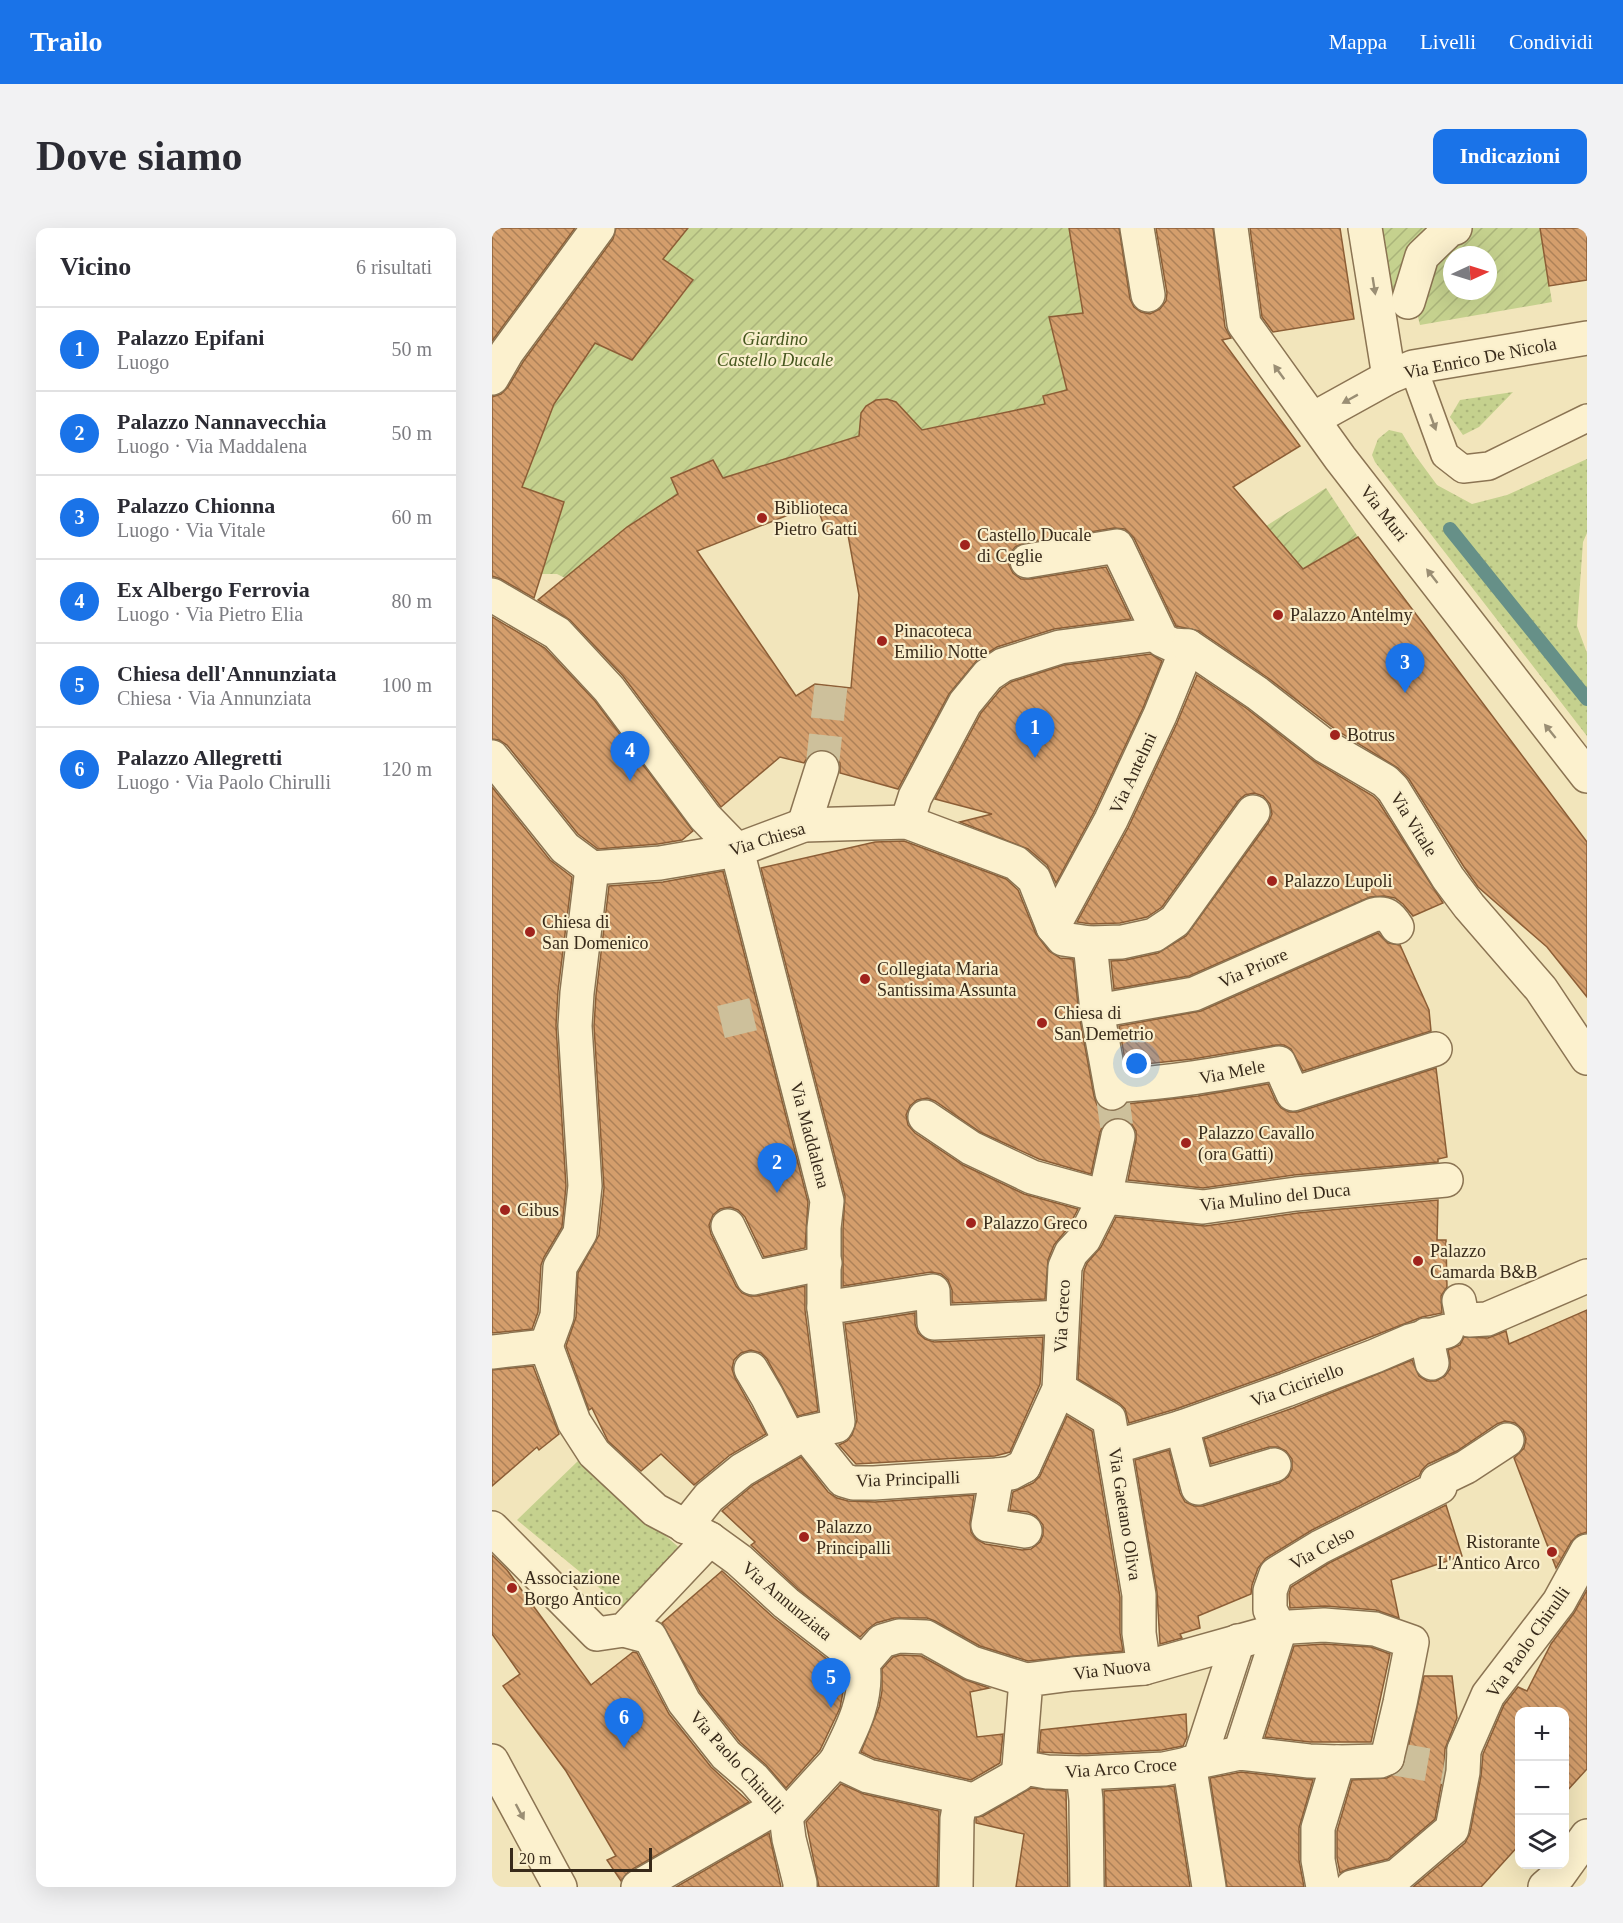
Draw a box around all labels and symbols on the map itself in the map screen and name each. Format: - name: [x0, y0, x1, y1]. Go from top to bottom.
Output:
- north arrow: [1443, 246, 1497, 300]
- one-way arrow: [1370, 276, 1379, 295]
- park label: Giardino Castello Ducale: [717, 329, 833, 370]
- street label: Via Enrico De Nicola: [1402, 333, 1558, 383]
- one-way arrow: [1273, 364, 1285, 380]
- one-way arrow: [1341, 394, 1358, 404]
- one-way arrow: [1429, 413, 1438, 431]
- street label: Via Muri: [1356, 481, 1412, 545]
- place label: Biblioteca Pietro Gatti: [774, 498, 858, 539]
- marker: Biblioteca Pietro Gatti: [755, 511, 769, 525]
- place label: Castello Ducale di Ceglie: [977, 525, 1091, 566]
- marker: Castello Ducale di Ceglie: [958, 538, 972, 552]
- one-way arrow: [1427, 568, 1439, 583]
- place label: Palazzo Antelmy: [1290, 605, 1412, 625]
- marker: Palazzo Antelmy: [1271, 608, 1285, 622]
- place label: Pinacoteca Emilio Notte: [894, 621, 988, 662]
- marker: Pinacoteca Emilio Notte: [875, 634, 889, 648]
- pin: 3: [1386, 644, 1424, 693]
- pin: 1: [1016, 708, 1054, 758]
- one-way arrow: [1545, 723, 1557, 738]
- place label: Botrus: [1347, 725, 1395, 745]
- marker: Botrus: [1328, 728, 1342, 742]
- street label: Via Antelmi: [1105, 729, 1161, 817]
- pin: 4: [610, 732, 650, 781]
- street label: Via Vitale: [1386, 788, 1442, 860]
- street label: Via Chiesa: [727, 818, 807, 860]
- place label: Palazzo Lupoli: [1284, 871, 1392, 891]
- marker: Palazzo Lupoli: [1265, 874, 1279, 888]
- place label: Chiesa di San Domenico: [542, 912, 648, 953]
- marker: Chiesa di San Domenico: [523, 925, 537, 939]
- street label: Via Priore: [1215, 944, 1291, 992]
- place label: Collegiata Maria Santissima Assunta: [877, 959, 1017, 1000]
- marker: Collegiata Maria Santissima Assunta: [858, 972, 872, 986]
- place label: Chiesa di San Demetrio: [1054, 1003, 1153, 1044]
- marker: Chiesa di San Demetrio: [1035, 1016, 1049, 1030]
- your location: [1122, 1049, 1151, 1078]
- street label: Via Mele: [1197, 1056, 1267, 1088]
- street label: Via Maddalena: [786, 1080, 834, 1190]
- place label: Palazzo Cavallo (ora Gatti): [1198, 1123, 1314, 1165]
- marker: Palazzo Cavallo (ora Gatti): [1179, 1136, 1193, 1150]
- pin: 2: [758, 1144, 796, 1193]
- street label: Via Mulino del Duca: [1199, 1179, 1351, 1215]
- place label: Cibus: [517, 1200, 559, 1220]
- marker: Cibus: [498, 1203, 512, 1217]
- place label: Palazzo Greco: [983, 1213, 1087, 1233]
- marker: Palazzo Greco: [964, 1216, 978, 1230]
- place label: Palazzo Camarda B&B: [1430, 1241, 1537, 1282]
- marker: Palazzo Camarda B&B: [1411, 1254, 1425, 1268]
- street label: Via Greco: [1050, 1279, 1074, 1353]
- street label: Via Ciciriello: [1248, 1359, 1346, 1411]
- street label: Via Gaetano Oliva: [1105, 1446, 1145, 1582]
- street label: Via Principalli: [855, 1467, 961, 1491]
- place label: Palazzo Principalli: [816, 1517, 891, 1558]
- street label: Via Celso: [1286, 1522, 1358, 1574]
- marker: Palazzo Principalli: [797, 1530, 811, 1544]
- place label: Ristorante L'Antico Arco: [1437, 1532, 1540, 1573]
- marker: Ristorante L'Antico Arco: [1545, 1545, 1559, 1559]
- street label: Via Annunziata: [738, 1558, 836, 1644]
- place label: Associazione Borgo Antico: [524, 1568, 621, 1609]
- marker: Associazione Borgo Antico: [505, 1581, 519, 1595]
- street label: Via Paolo Chirulli: [1482, 1583, 1574, 1701]
- street label: Via Nuova: [1072, 1654, 1152, 1684]
- pin: 5: [812, 1658, 850, 1708]
- pin: 6: [604, 1698, 644, 1748]
- street label: Via Paolo Chirulli: [686, 1707, 788, 1817]
- street label: Via Arco Croce: [1064, 1754, 1178, 1782]
- one-way arrow: [515, 1804, 525, 1821]
- scale bar: [510, 1845, 652, 1872]

